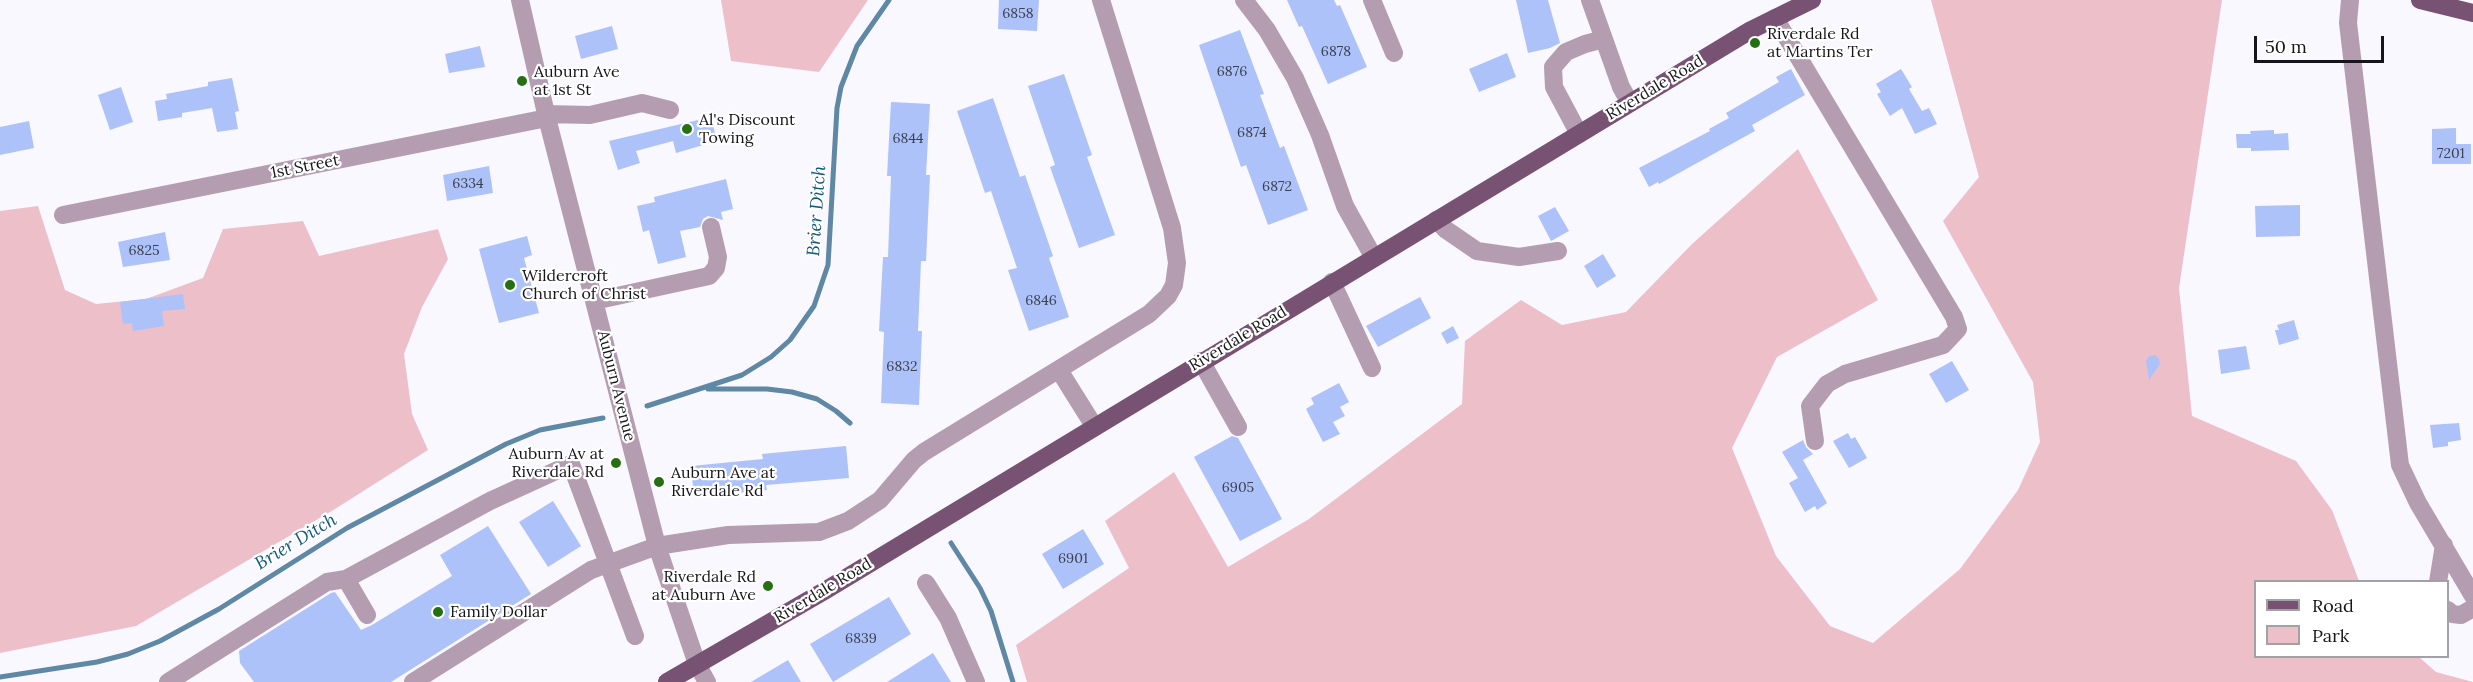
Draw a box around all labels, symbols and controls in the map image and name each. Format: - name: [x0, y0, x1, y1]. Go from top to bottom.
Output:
- house number: 6858: [1002, 6, 1034, 22]
- place label: Riverdale Rd at Martins Ter: [1767, 24, 1873, 62]
- scale bar: [2257, 24, 2388, 62]
- text: 50 m: [2265, 35, 2307, 58]
- marker: Riverdale Rd at Martins Ter: [1748, 36, 1762, 50]
- house number: 6878: [1321, 44, 1351, 60]
- street label: Riverdale Road: [1603, 51, 1707, 125]
- place label: Auburn Ave at 1st St: [534, 62, 620, 100]
- house number: 6876: [1217, 64, 1247, 80]
- marker: Auburn Ave at 1st St: [515, 74, 529, 88]
- place label: Al's Discount Towing: [699, 110, 795, 148]
- marker: Al's Discount Towing: [680, 122, 694, 136]
- house number: 6874: [1237, 125, 1267, 141]
- house number: 6844: [892, 131, 924, 147]
- house number: 7201: [2437, 146, 2465, 162]
- street label: 1st Street: [269, 151, 341, 183]
- water label: Brier Ditch: [803, 165, 831, 257]
- house number: 6334: [452, 176, 484, 192]
- house number: 6872: [1262, 179, 1292, 195]
- house number: 6825: [128, 243, 160, 259]
- place label: Wildercroft Church of Christ: [522, 266, 646, 304]
- marker: Wildercroft Church of Christ: [503, 278, 517, 292]
- house number: 6846: [1025, 293, 1057, 309]
- street label: Riverdale Road: [1186, 302, 1290, 376]
- street label: Auburn Avenue: [593, 329, 639, 443]
- house number: 6832: [886, 359, 918, 375]
- place label: Auburn Av at Riverdale Rd: [508, 444, 604, 482]
- marker: Auburn Av at Riverdale Rd: [609, 456, 623, 470]
- place label: Auburn Ave at Riverdale Rd: [671, 463, 775, 501]
- marker: Auburn Ave at Riverdale Rd: [652, 475, 666, 489]
- house number: 6905: [1222, 480, 1254, 496]
- water label: Brier Ditch: [251, 509, 341, 575]
- house number: 6901: [1058, 551, 1088, 567]
- street label: Riverdale Road: [771, 554, 875, 628]
- place label: Riverdale Rd at Auburn Ave: [652, 567, 756, 605]
- marker: Riverdale Rd at Auburn Ave: [761, 579, 775, 593]
- legend: [2254, 580, 2449, 658]
- text: Road: [2312, 594, 2354, 617]
- place label: Family Dollar: [450, 602, 547, 622]
- marker: Family Dollar: [431, 605, 445, 619]
- text: Park: [2312, 624, 2349, 647]
- house number: 6839: [845, 631, 877, 647]

